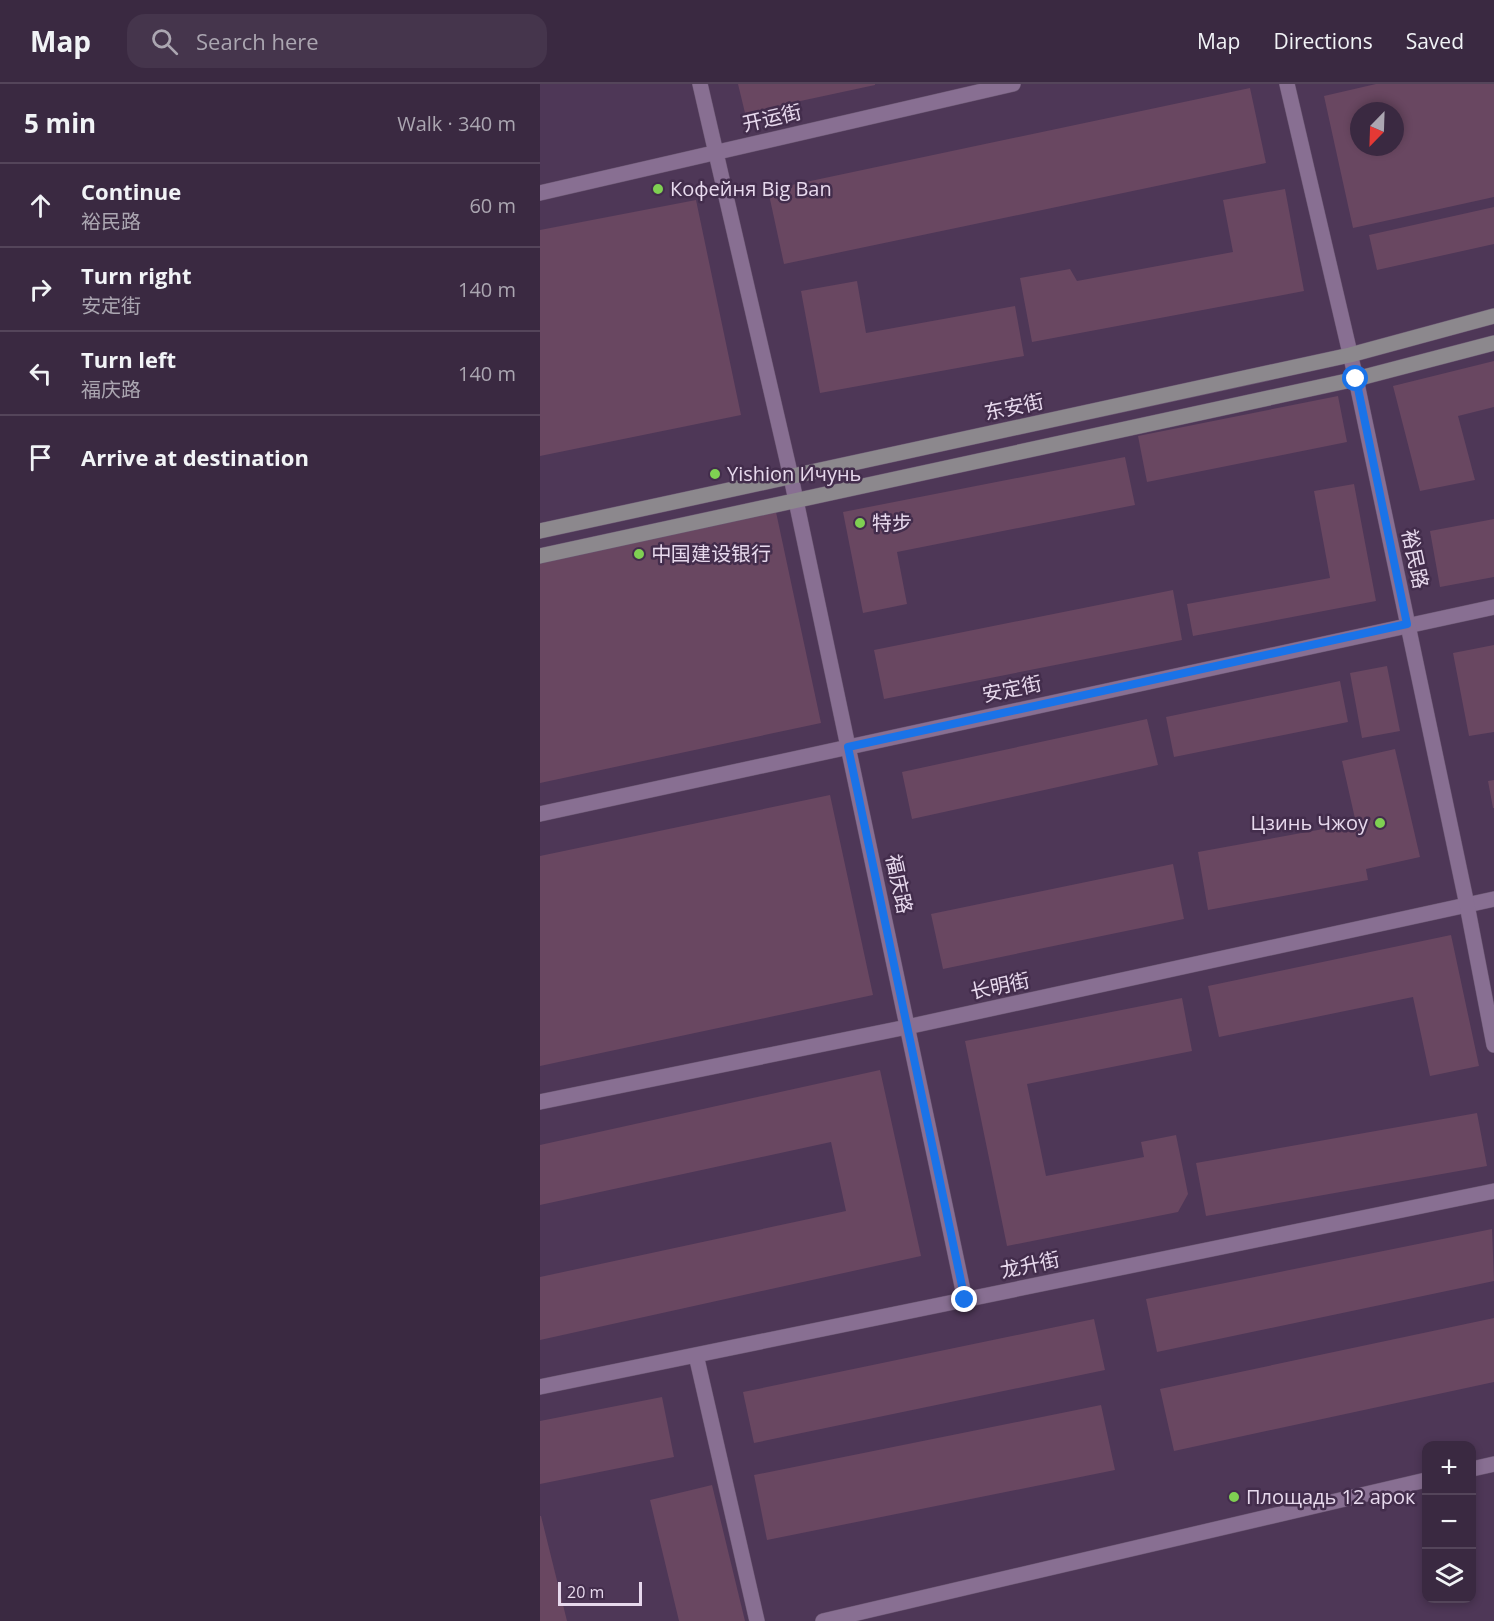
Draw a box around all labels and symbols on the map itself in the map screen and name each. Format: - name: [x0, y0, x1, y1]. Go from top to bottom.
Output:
- street label: 开运街: [740, 98, 804, 137]
- north arrow: [1350, 102, 1404, 156]
- place label: Кофейня Big Ban: [670, 175, 832, 202]
- marker: Кофейня Big Ban: [651, 182, 665, 196]
- route start: [1342, 365, 1368, 391]
- street label: 东安街: [982, 387, 1046, 426]
- place label: Yishion Ичунь: [727, 460, 861, 487]
- marker: Yishion Ичунь: [708, 467, 722, 481]
- place label: 特步: [872, 509, 912, 536]
- marker: 特步: [853, 516, 867, 530]
- street label: 裕民路: [1396, 527, 1435, 591]
- place label: 中国建设银行: [651, 540, 771, 567]
- marker: 中国建设银行: [632, 547, 646, 561]
- street label: 安定街: [980, 669, 1044, 708]
- place label: Цзинь Чжоу: [1251, 809, 1369, 836]
- marker: Цзинь Чжоу: [1373, 816, 1387, 830]
- street label: 福庆路: [880, 852, 919, 916]
- street label: 长明街: [968, 966, 1032, 1005]
- street label: 龙升街: [998, 1245, 1062, 1284]
- route end: [951, 1286, 977, 1312]
- place label: Площадь 12 арок: [1246, 1483, 1416, 1510]
- marker: Площадь 12 арок: [1227, 1490, 1241, 1504]
- scale bar: [558, 1579, 642, 1606]

